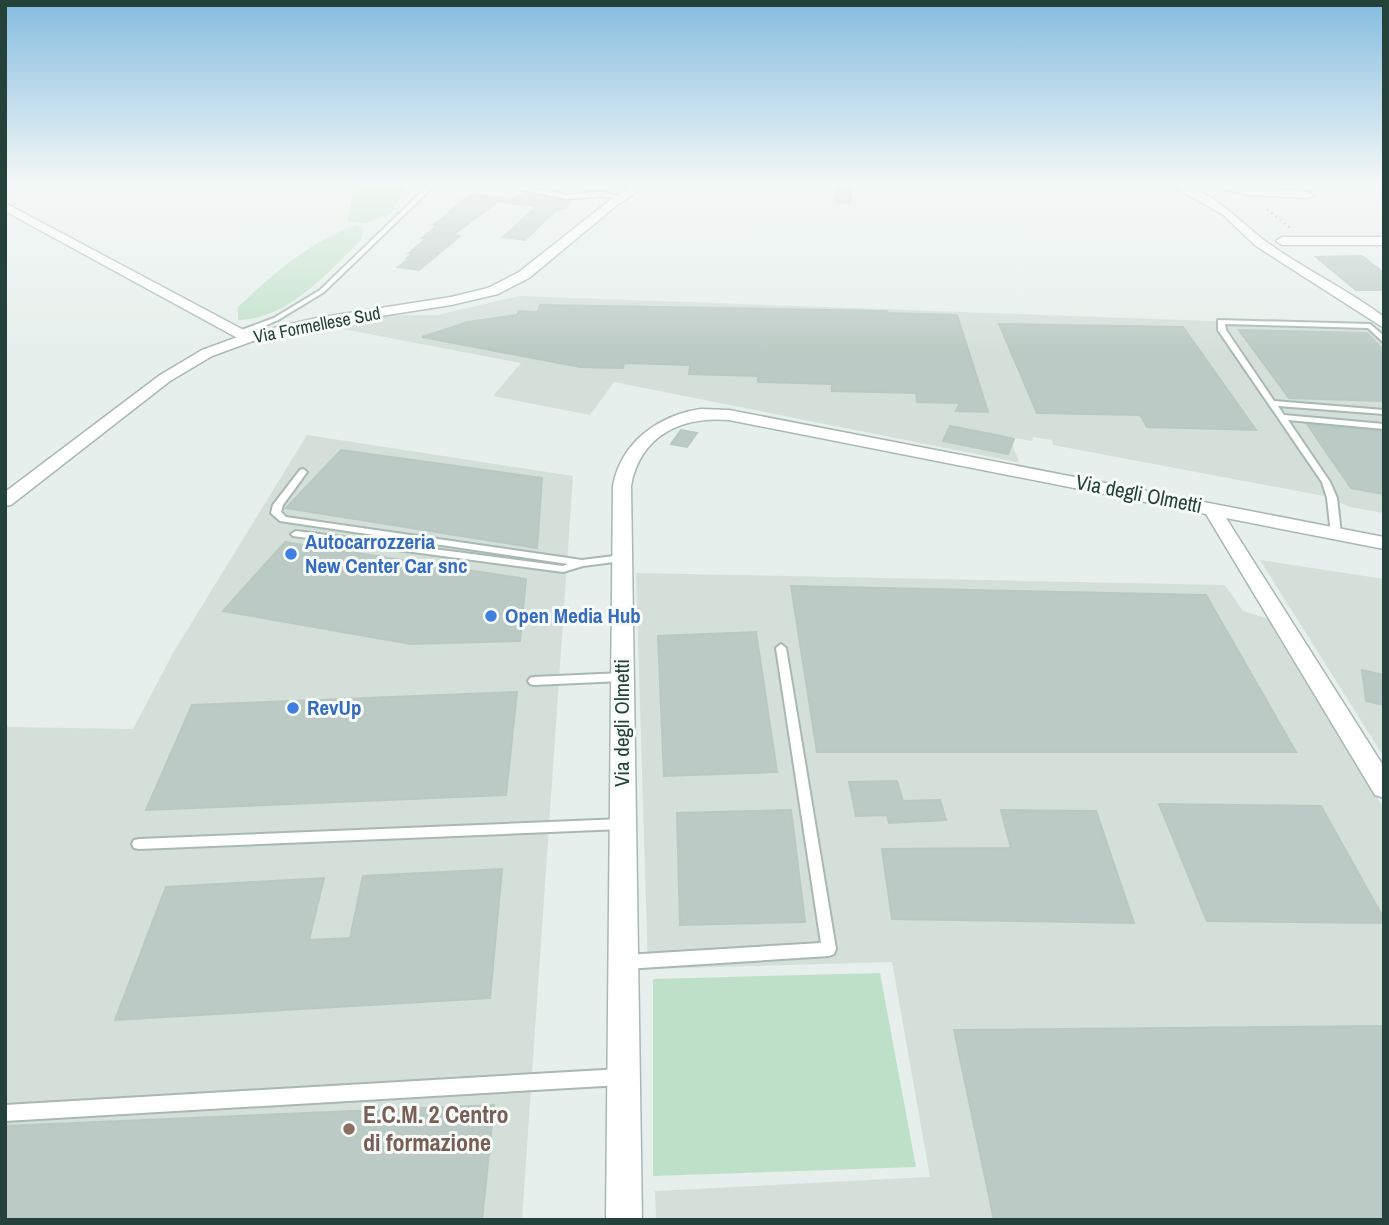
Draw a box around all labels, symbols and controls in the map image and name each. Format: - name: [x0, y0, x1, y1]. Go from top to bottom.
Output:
- street label: Via Formellese Sud: [251, 300, 382, 349]
- street label: Via degli Olmetti: [1074, 467, 1205, 520]
- place label: Autocarrozzeria New Center Car snc: [305, 527, 468, 580]
- marker: Autocarrozzeria New Center Car snc: [283, 546, 299, 562]
- place label: Open Media Hub: [505, 601, 641, 630]
- marker: Open Media Hub: [483, 608, 499, 624]
- street label: Via degli Olmetti: [607, 659, 636, 787]
- place label: RevUp: [307, 693, 362, 722]
- marker: RevUp: [285, 700, 301, 716]
- place label: E.C.M. 2 Centro di formazione: [363, 1098, 508, 1158]
- marker: E.C.M. 2 Centro di formazione: [341, 1121, 357, 1137]

